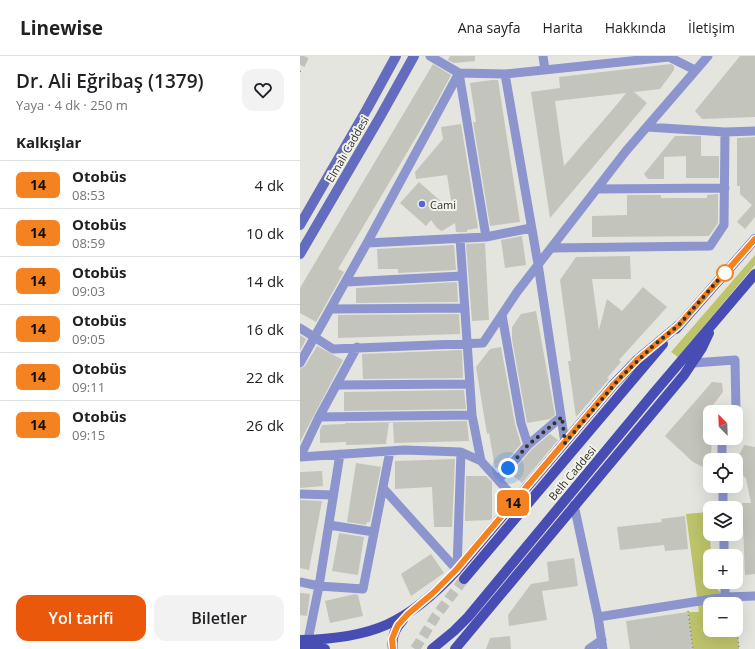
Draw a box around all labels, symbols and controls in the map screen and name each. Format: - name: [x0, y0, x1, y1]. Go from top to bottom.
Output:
- text: Linewise: [20, 15, 103, 41]
- text: Ana sayfa: [458, 18, 521, 37]
- text: Harita: [543, 18, 583, 37]
- text: Hakkında: [605, 18, 666, 37]
- text: İletişim: [688, 18, 735, 37]
- text: Dr. Ali Eğribaş (1379): [16, 68, 204, 94]
- button: heart: [242, 69, 284, 111]
- text: Yaya · 4 dk · 250 m: [16, 96, 128, 114]
- street label: Elmalı Caddesi: [322, 113, 372, 185]
- text: Kalkışlar: [16, 132, 81, 152]
- text: Otobüs: [72, 166, 127, 186]
- text: 14: [30, 175, 46, 194]
- text: 4 dk: [254, 175, 284, 195]
- text: 08:53: [72, 186, 105, 204]
- place label: Cami: [430, 197, 456, 212]
- marker: Cami: [417, 199, 427, 209]
- text: Otobüs: [72, 214, 127, 234]
- text: 14: [30, 223, 46, 242]
- text: 10 dk: [246, 223, 284, 243]
- text: 08:59: [72, 234, 105, 252]
- text: Otobüs: [72, 262, 127, 282]
- unlabelled marker: [716, 264, 734, 282]
- text: 14: [30, 271, 46, 290]
- text: 14 dk: [246, 271, 284, 291]
- text: 09:03: [72, 282, 105, 300]
- text: Otobüs: [72, 310, 127, 330]
- text: 14: [30, 319, 46, 338]
- text: 16 dk: [246, 319, 284, 339]
- text: 09:05: [72, 330, 105, 348]
- text: Otobüs: [72, 358, 127, 378]
- text: 14: [30, 367, 46, 386]
- text: 22 dk: [246, 367, 284, 387]
- text: 09:11: [72, 378, 105, 396]
- north arrow: [703, 405, 743, 445]
- map controls: [703, 405, 743, 637]
- text: Otobüs: [72, 406, 127, 426]
- text: 14: [30, 415, 46, 434]
- text: 26 dk: [246, 415, 284, 435]
- text: 09:15: [72, 426, 105, 444]
- street label: Belh Caddesi: [545, 443, 599, 503]
- button: locate: [703, 453, 743, 493]
- your location: [498, 458, 518, 478]
- line badge: 14: [495, 490, 531, 516]
- text: 14: [505, 493, 521, 512]
- button: layers: [703, 501, 743, 541]
- button: +: [703, 549, 743, 589]
- button: Yol tarifi: [16, 595, 146, 641]
- button: Biletler: [154, 595, 284, 641]
- button: −: [703, 597, 743, 637]

